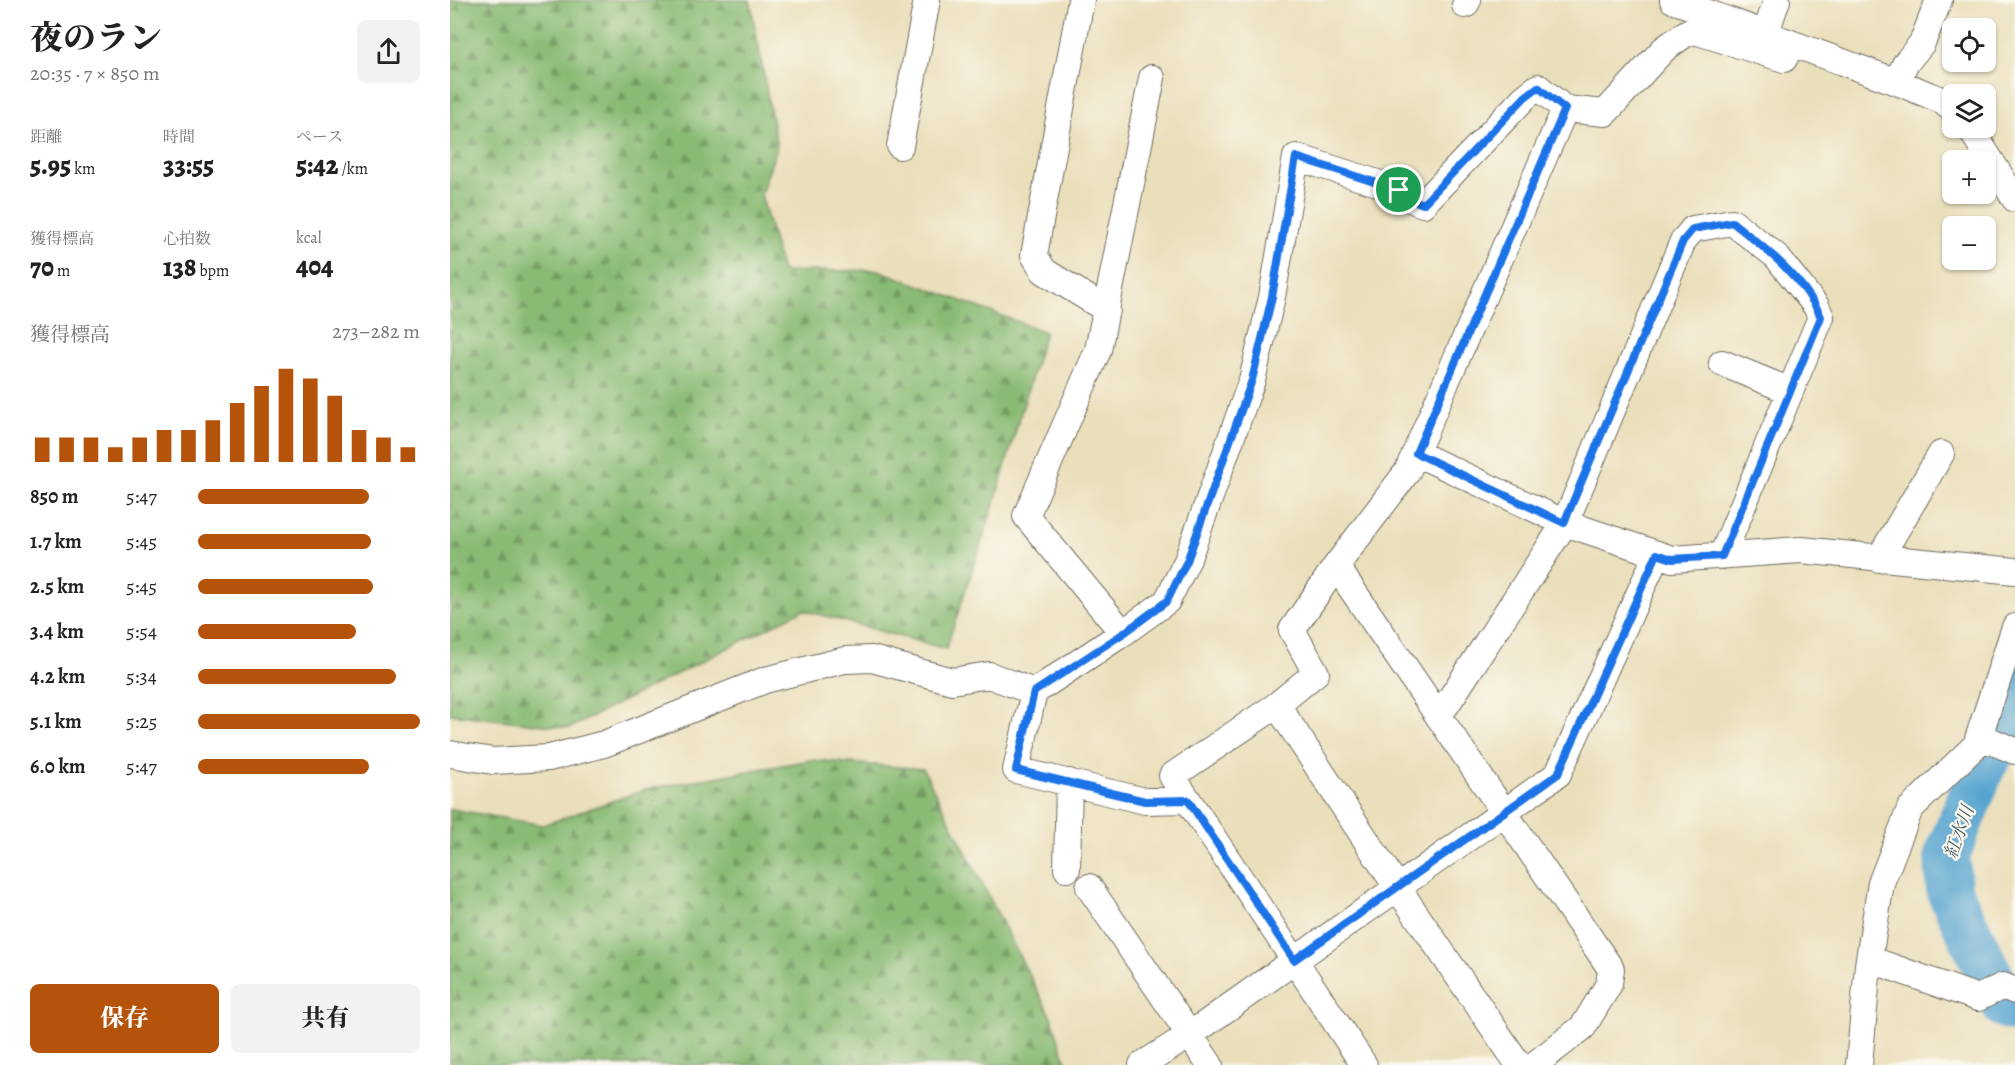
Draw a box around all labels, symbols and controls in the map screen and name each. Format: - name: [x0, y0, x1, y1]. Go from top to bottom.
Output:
- text: 夜のラン: [30, 15, 162, 60]
- map controls: [1942, 18, 1996, 270]
- button: locate: [1942, 18, 1996, 72]
- button: share: [357, 20, 420, 83]
- text: 20:35 · 7 × 850 m: [30, 60, 160, 87]
- button: layers: [1942, 84, 1996, 138]
- text: 距離: [30, 126, 62, 148]
- text: 時間: [163, 126, 195, 148]
- text: ペース: [296, 126, 343, 148]
- text: 5.95: [30, 148, 71, 183]
- text: 33:55: [163, 148, 214, 183]
- text: 5:42: [296, 148, 338, 183]
- button: +: [1942, 150, 1996, 204]
- text: km: [71, 158, 95, 180]
- text: /km: [338, 158, 368, 180]
- pin: [1373, 164, 1424, 215]
- icon: arrive: [1382, 173, 1415, 206]
- button: −: [1942, 216, 1996, 270]
- text: kcal: [296, 227, 322, 249]
- text: 獲得標高: [30, 228, 94, 250]
- text: 心拍数: [163, 228, 211, 250]
- text: 404: [296, 249, 334, 284]
- text: 70: [30, 250, 54, 285]
- text: 138: [163, 250, 196, 285]
- text: m: [54, 260, 70, 282]
- text: bpm: [196, 260, 229, 282]
- text: 273–282 m: [332, 318, 420, 345]
- text: 獲得標高: [30, 321, 110, 348]
- text: 850 m: [30, 483, 78, 510]
- text: 5:47: [126, 483, 157, 510]
- text: 1.7 km: [30, 528, 82, 555]
- text: 5:45: [126, 528, 157, 555]
- text: 2.5 km: [30, 573, 84, 600]
- text: 5:45: [126, 573, 157, 600]
- text: 3.4 km: [30, 618, 84, 645]
- text: 5:54: [126, 618, 157, 645]
- text: 4.2 km: [30, 663, 85, 690]
- text: 5:34: [126, 663, 157, 690]
- text: 5.1 km: [30, 708, 82, 735]
- text: 5:25: [126, 708, 157, 735]
- text: 6.0 km: [30, 753, 85, 780]
- text: 5:47: [126, 753, 157, 780]
- water label: 紅水川: [1938, 801, 1980, 861]
- button: 保存: [30, 984, 219, 1053]
- button: 共有: [231, 984, 420, 1053]

